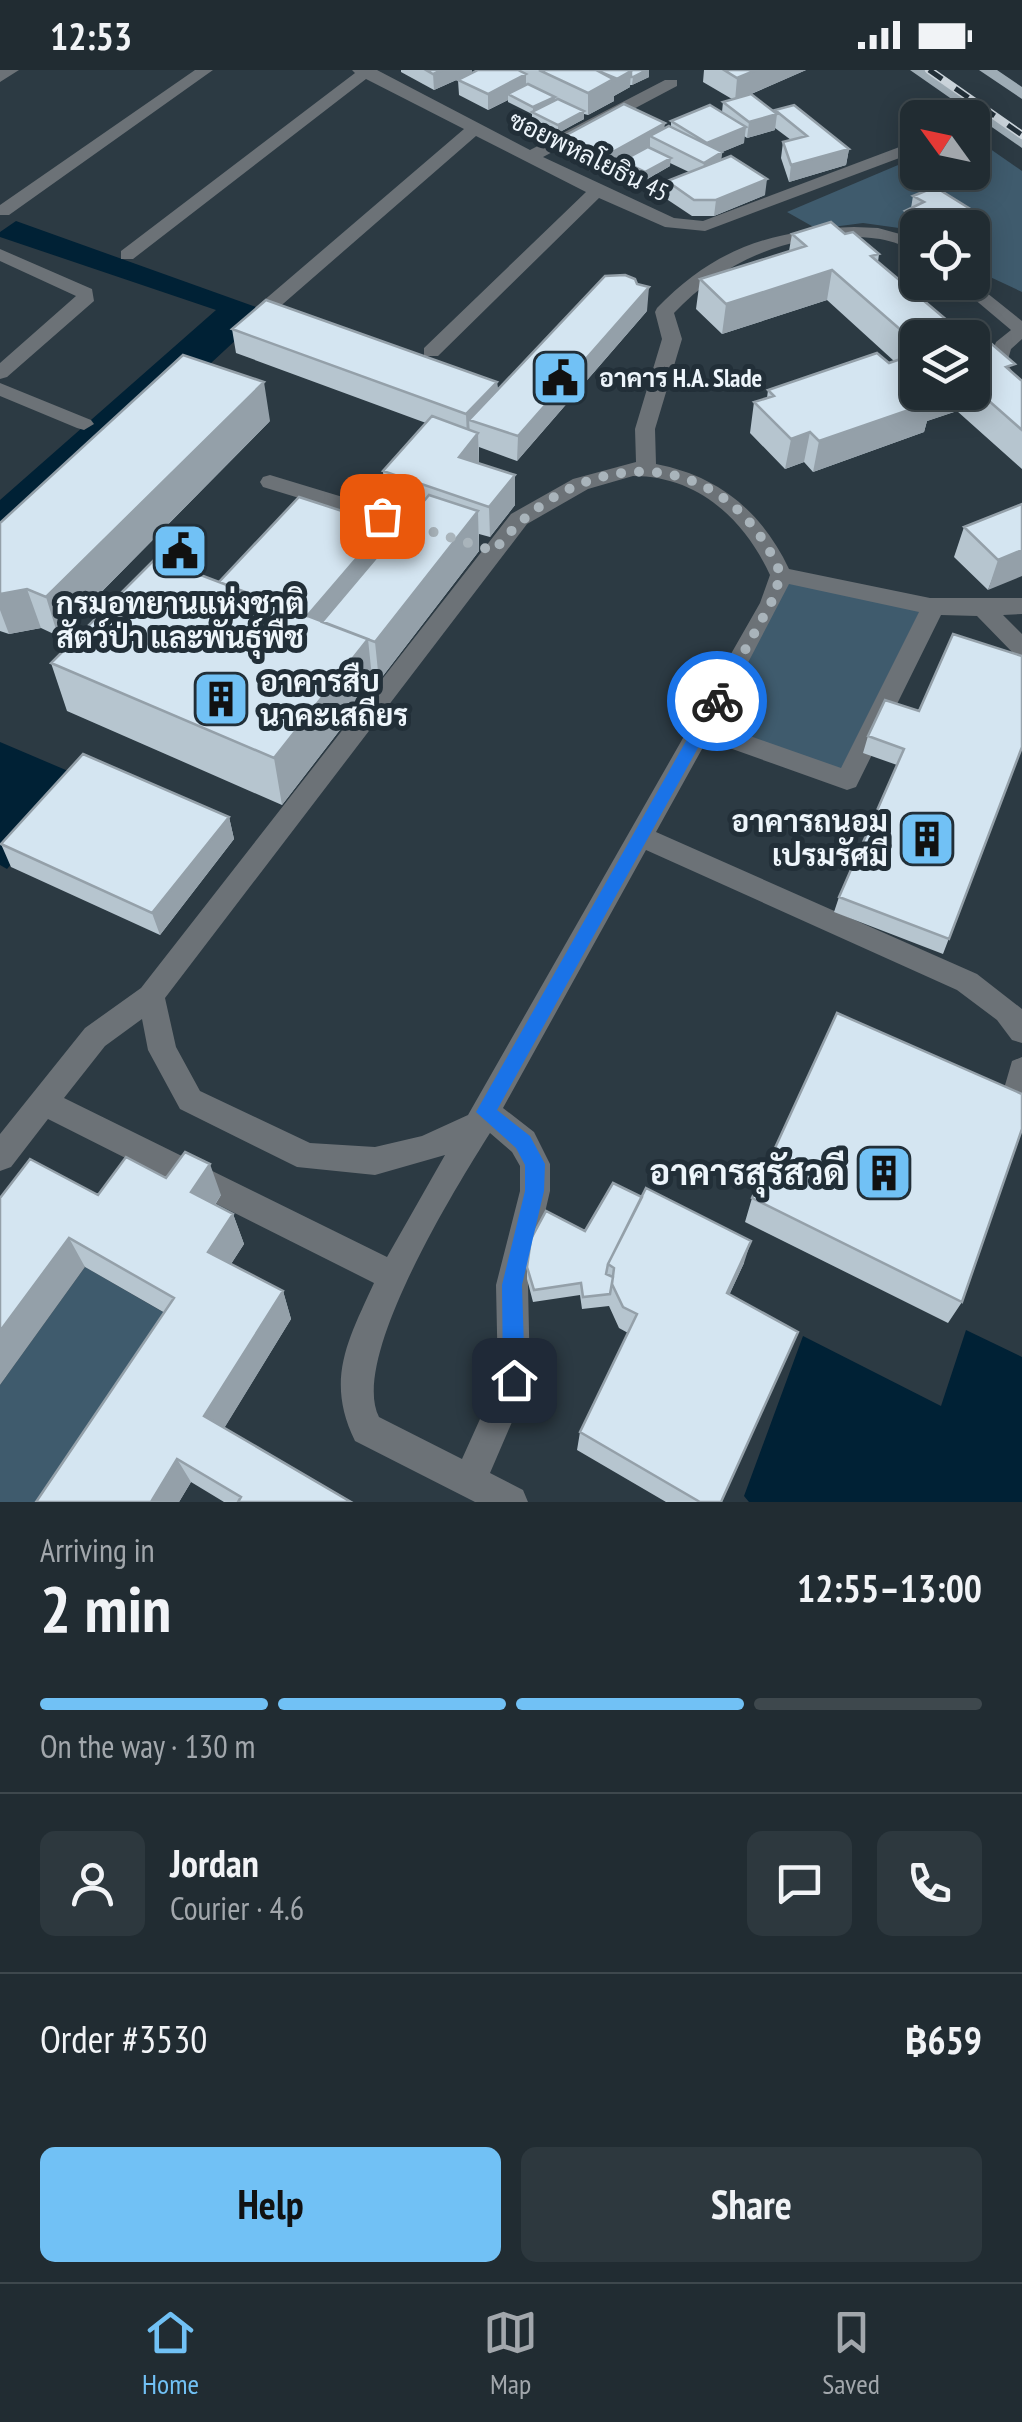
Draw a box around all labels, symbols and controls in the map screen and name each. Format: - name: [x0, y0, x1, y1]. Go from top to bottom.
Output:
- text: 12:53: [50, 11, 132, 60]
- north arrow: [900, 100, 990, 190]
- map controls: [900, 100, 990, 410]
- street label: ซอยพหลโยธิน 45: [504, 104, 674, 208]
- button: locate: [900, 210, 990, 300]
- button: layers: [900, 320, 990, 410]
- public building icon: อาคาร H.A. Slade: [530, 348, 590, 408]
- place label: อาคาร H.A. Slade: [599, 362, 762, 394]
- pin: [340, 474, 425, 559]
- icon: bag: [355, 489, 410, 544]
- public building icon: กรมอุทยานแห่งชาติ สัตว์ป่า และพันธุ์พืช: [150, 521, 210, 581]
- place label: กรมอุทยานแห่งชาติ สัตว์ป่า และพันธุ์พืช: [56, 583, 304, 659]
- courier: [667, 651, 767, 751]
- place label: อาคารสืบ นาคะเสถียร: [260, 661, 408, 734]
- building icon: อาคารสืบ นาคะเสถียร: [191, 669, 251, 729]
- icon: bike: [690, 674, 745, 729]
- place label: อาคารถนอม เปรมรัศมี: [731, 801, 888, 874]
- building icon: อาคารถนอม เปรมรัศมี: [897, 809, 957, 869]
- building icon: อาคารสุรัสวดี: [854, 1143, 914, 1203]
- place label: อาคารสุรัสวดี: [649, 1149, 845, 1198]
- pin: [472, 1338, 557, 1423]
- icon: home: [487, 1353, 542, 1408]
- text: Arriving in: [40, 1529, 155, 1571]
- text: 12:55–13:00: [797, 1563, 982, 1612]
- text: 2 min: [40, 1566, 171, 1650]
- text: On the way · 130 m: [40, 1725, 255, 1767]
- button: person: [40, 1831, 145, 1936]
- button: chat: [747, 1831, 852, 1936]
- button: phone: [877, 1831, 982, 1936]
- text: Jordan: [170, 1838, 259, 1887]
- text: Courier · 4.6: [170, 1887, 304, 1929]
- text: Order #3530: [40, 2014, 207, 2063]
- text: ฿659: [905, 2015, 982, 2064]
- button: Help: [40, 2147, 501, 2262]
- button: Share: [521, 2147, 982, 2262]
- tab: Home: [142, 2305, 199, 2402]
- tab: Map: [483, 2305, 538, 2402]
- tab: Saved: [822, 2305, 880, 2402]

